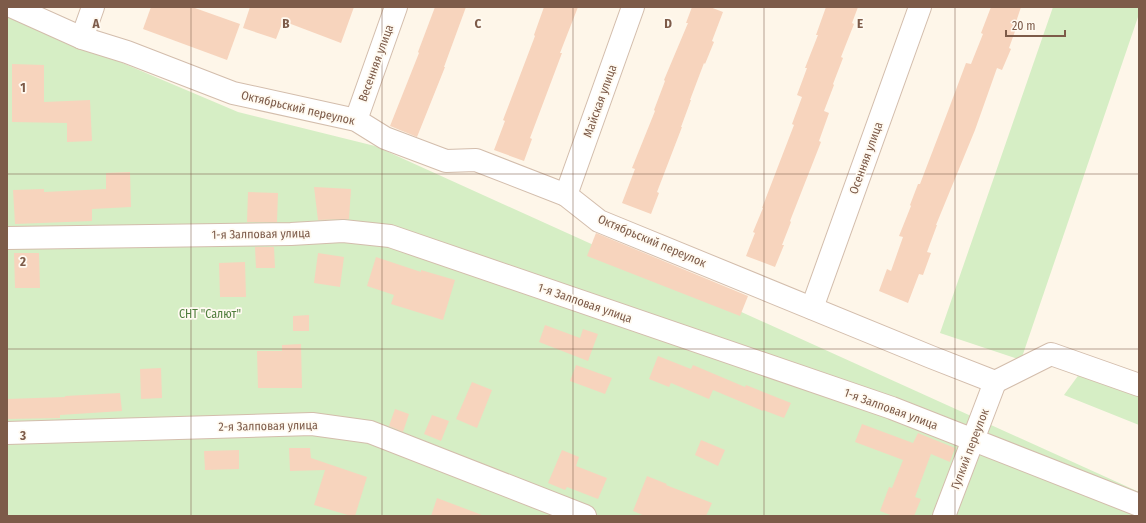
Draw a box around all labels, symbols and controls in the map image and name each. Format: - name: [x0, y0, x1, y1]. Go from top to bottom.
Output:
- scale bar: [1006, 12, 1065, 38]
- text: A: [91, 16, 100, 31]
- text: B: [282, 16, 290, 31]
- text: C: [475, 16, 482, 31]
- text: D: [664, 16, 672, 31]
- text: E: [857, 16, 863, 31]
- text: 20 m: [1012, 19, 1036, 33]
- street label: Весенняя улица: [356, 22, 396, 103]
- street label: Майская улица: [580, 63, 620, 139]
- text: 1: [20, 80, 26, 95]
- street label: Октябрьский переулок: [240, 88, 357, 128]
- street label: Осенняя улица: [846, 120, 886, 196]
- street label: Октябрьский переулок: [596, 212, 709, 270]
- street label: 1-я Залповая улица: [211, 226, 311, 242]
- text: 2: [19, 254, 26, 269]
- street label: 1-я Залповая улица: [536, 280, 634, 326]
- park label: СНТ "Салют": [179, 307, 241, 321]
- street label: 1-я Залповая улица: [842, 386, 940, 433]
- street label: Гулкий переулок: [948, 406, 992, 491]
- street label: 2-я Залповая улица: [218, 418, 318, 434]
- text: 3: [19, 428, 26, 443]

